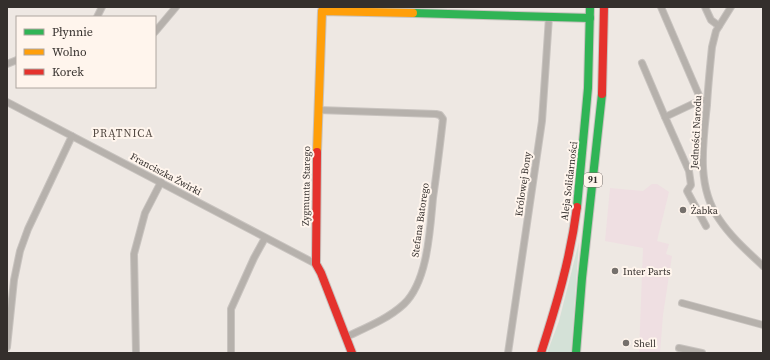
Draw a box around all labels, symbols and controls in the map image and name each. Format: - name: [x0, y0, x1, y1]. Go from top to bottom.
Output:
- legend: [16, 16, 156, 88]
- text: Płynnie: [52, 24, 93, 40]
- text: Wolno: [52, 44, 87, 60]
- text: Korek: [52, 64, 84, 80]
- street label: Jedności Narodu: [688, 95, 704, 170]
- district label: PRĄTNICA: [93, 126, 153, 141]
- street label: Aleja Solidarności: [558, 141, 580, 221]
- street label: Zygmunta Starego: [299, 145, 313, 226]
- street label: Franciszka Żwirki: [128, 150, 204, 198]
- street label: Królowej Bony: [512, 150, 534, 217]
- road number: 91: [584, 173, 602, 187]
- street label: Stefana Batorego: [408, 181, 432, 258]
- place label: Żabka: [691, 204, 719, 217]
- marker: Żabka: [678, 205, 688, 215]
- place label: Inter Parts: [623, 265, 671, 278]
- marker: Inter Parts: [610, 266, 620, 276]
- place label: Shell: [634, 337, 656, 350]
- marker: Shell: [621, 338, 631, 348]

